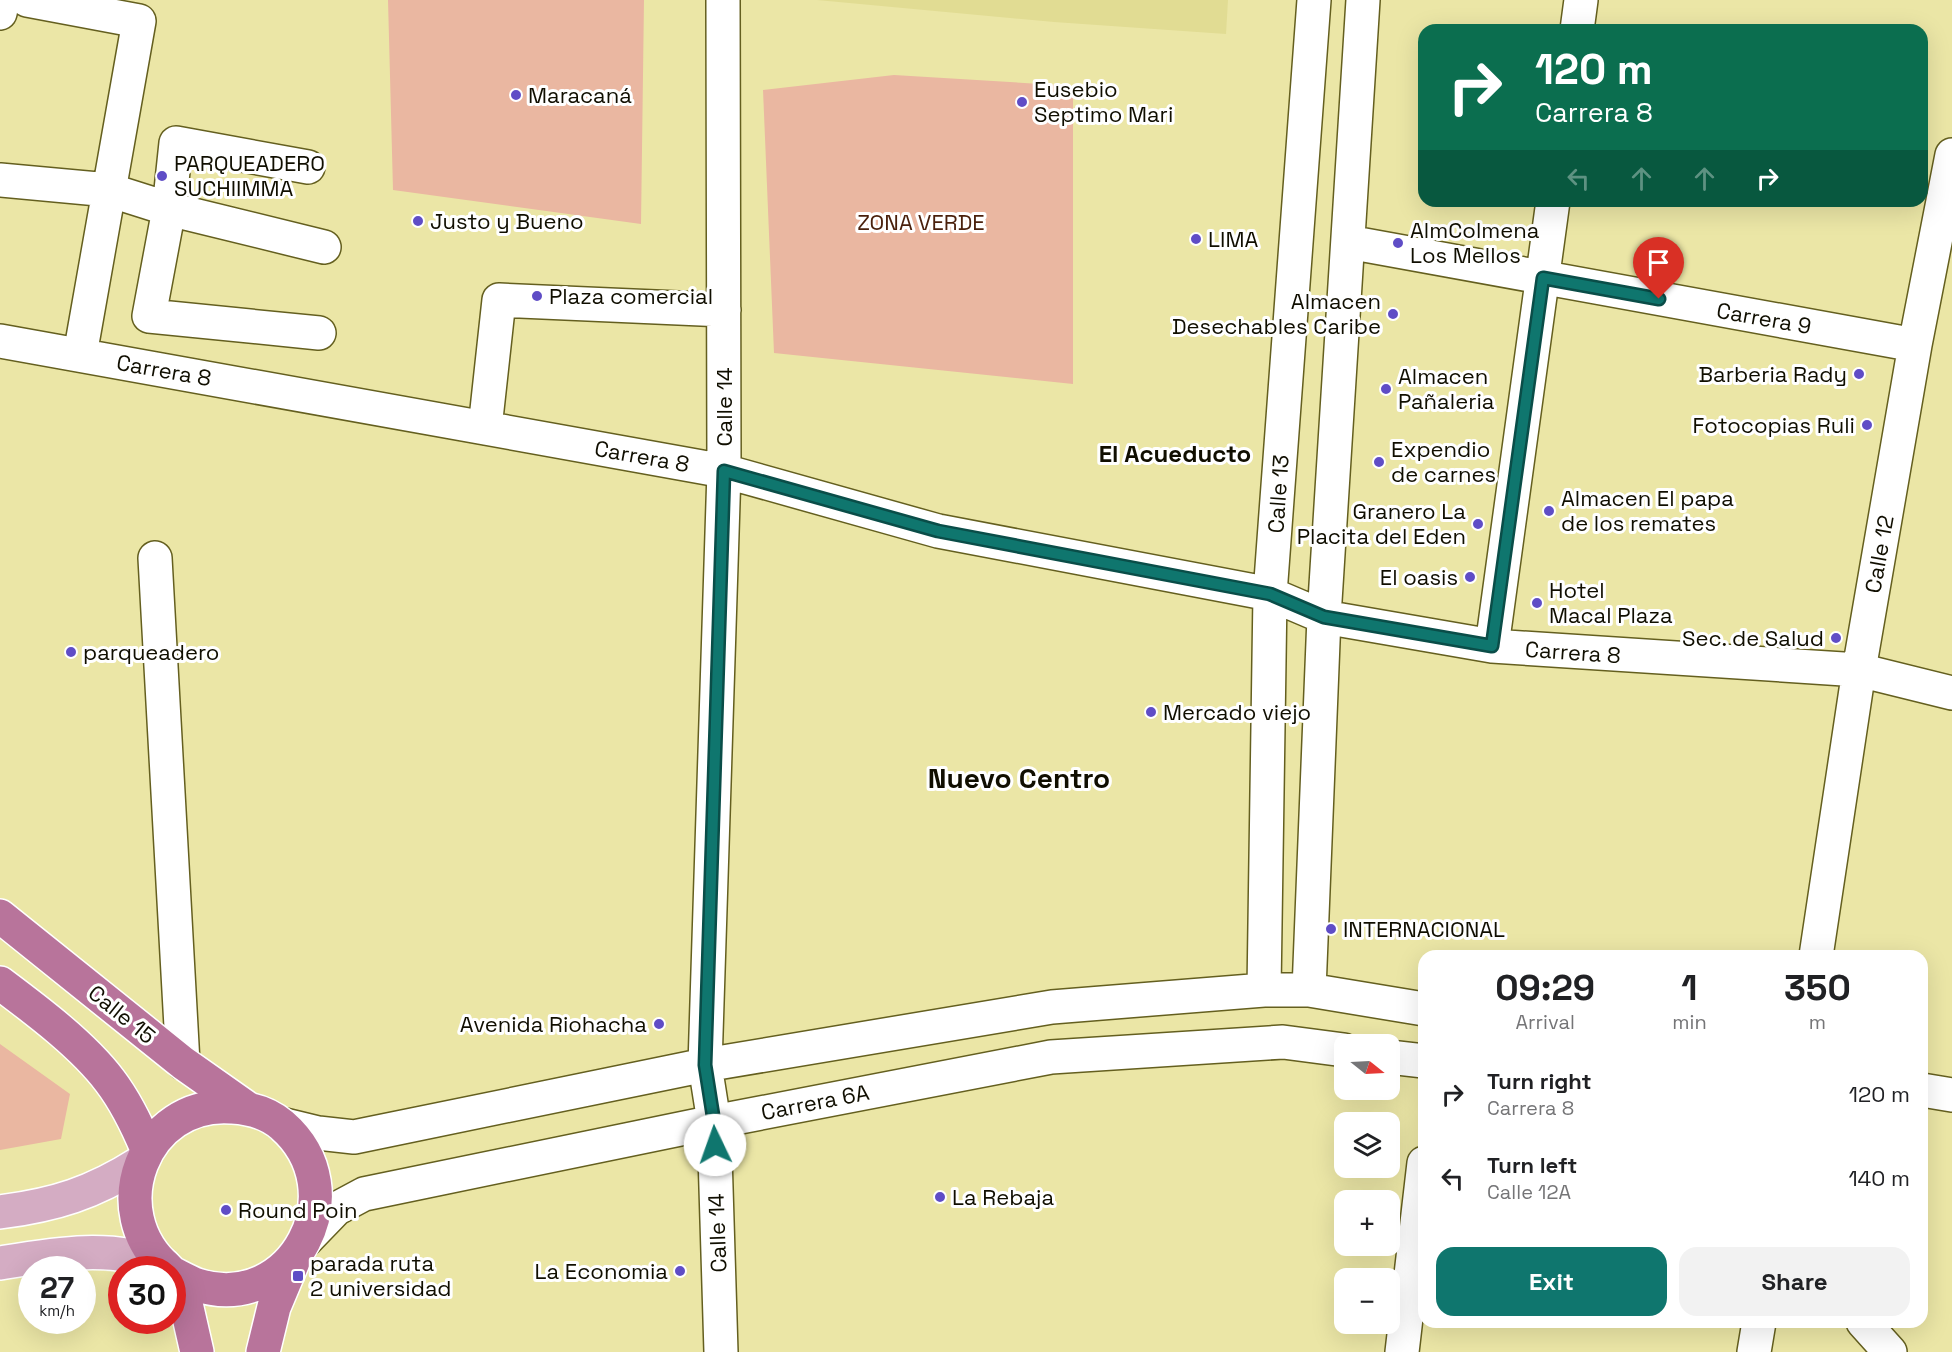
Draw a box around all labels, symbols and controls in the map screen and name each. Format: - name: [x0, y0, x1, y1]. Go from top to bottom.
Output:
- text: 120 m: [1535, 43, 1653, 96]
- icon: right: [1436, 48, 1514, 126]
- place label: Eusebio Septimo Mari: [1034, 75, 1173, 128]
- place label: Maracaná: [528, 81, 632, 109]
- marker: Maracaná: [509, 88, 523, 102]
- marker: Eusebio Septimo Mari: [1015, 95, 1029, 109]
- text: Carrera 8: [1535, 95, 1653, 130]
- place label: PARQUEADERO SUCHIIMMA: [174, 149, 325, 202]
- icon: left: [1562, 162, 1595, 195]
- icon: ahead: [1625, 162, 1658, 195]
- icon: ahead: [1688, 162, 1721, 195]
- icon: right: [1751, 162, 1784, 195]
- marker: PARQUEADERO SUCHIIMMA: [155, 169, 169, 183]
- place label: Justo y Bueno: [430, 207, 584, 235]
- park label: ZONA VERDE: [857, 208, 985, 236]
- marker: Justo y Bueno: [411, 214, 425, 228]
- place label: AlmColmena Los Mellos: [1410, 216, 1540, 269]
- place label: LIMA: [1208, 225, 1258, 253]
- marker: LIMA: [1189, 232, 1203, 246]
- marker: AlmColmena Los Mellos: [1391, 236, 1405, 250]
- pin: [1633, 237, 1684, 299]
- icon: arrive: [1642, 246, 1675, 279]
- place label: Plaza comercial: [549, 282, 713, 310]
- place label: Almacen Desechables Caribe: [1172, 287, 1381, 340]
- marker: Plaza comercial: [530, 289, 544, 303]
- street label: Carrera 9: [1714, 296, 1814, 340]
- marker: Almacen Desechables Caribe: [1386, 307, 1400, 321]
- street label: Carrera 8: [114, 348, 214, 392]
- place label: Barberia Rady: [1698, 360, 1847, 388]
- place label: Almacen Pañaleria: [1398, 362, 1495, 415]
- street label: Calle 14: [710, 367, 738, 447]
- marker: Barberia Rady: [1852, 367, 1866, 381]
- marker: Almacen Pañaleria: [1379, 382, 1393, 396]
- place label: Fotocopias Ruli: [1693, 411, 1855, 439]
- marker: Fotocopias Ruli: [1860, 418, 1874, 432]
- street label: Carrera 8: [592, 434, 692, 478]
- place label: Expendio de carnes: [1391, 435, 1496, 488]
- district label: El Acueducto: [1099, 438, 1251, 469]
- street label: Calle 13: [1261, 454, 1295, 534]
- marker: Expendio de carnes: [1372, 455, 1386, 469]
- place label: Almacen El papa de los remates: [1561, 484, 1734, 537]
- place label: Granero La Placita del Eden: [1297, 497, 1466, 550]
- marker: Almacen El papa de los remates: [1542, 504, 1556, 518]
- street label: Calle 12: [1858, 513, 1900, 595]
- marker: Granero La Placita del Eden: [1471, 517, 1485, 531]
- place label: El oasis: [1380, 563, 1458, 591]
- marker: El oasis: [1463, 570, 1477, 584]
- place label: Hotel Macal Plaza: [1549, 576, 1673, 629]
- marker: Hotel Macal Plaza: [1530, 596, 1544, 610]
- place label: Sec. de Salud: [1682, 624, 1824, 652]
- marker: Sec. de Salud: [1829, 631, 1843, 645]
- street label: Carrera 8: [1524, 635, 1622, 669]
- place label: parqueadero: [83, 638, 219, 666]
- marker: parqueadero: [64, 645, 78, 659]
- place label: Mercado viejo: [1163, 698, 1311, 726]
- marker: Mercado viejo: [1144, 705, 1158, 719]
- district label: Nuevo Centro: [928, 760, 1110, 796]
- place label: INTERNACIONAL: [1343, 915, 1505, 943]
- marker: INTERNACIONAL: [1324, 922, 1338, 936]
- text: 09:29: [1495, 965, 1595, 1011]
- text: 1: [1681, 965, 1698, 1011]
- text: 350: [1784, 965, 1851, 1011]
- street label: Calle 15: [83, 978, 161, 1050]
- text: Arrival: [1515, 1009, 1575, 1035]
- text: min: [1672, 1009, 1707, 1035]
- text: m: [1809, 1009, 1826, 1035]
- place label: Avenida Riohacha: [460, 1010, 647, 1038]
- marker: Avenida Riohacha: [652, 1017, 666, 1031]
- north arrow: [1334, 1034, 1400, 1100]
- map controls: [1334, 1034, 1400, 1334]
- text: Turn right: [1487, 1067, 1592, 1095]
- street label: Carrera 6A: [759, 1078, 872, 1126]
- icon: right: [1436, 1078, 1469, 1111]
- text: 120 m: [1849, 1080, 1910, 1108]
- text: Carrera 8: [1487, 1095, 1574, 1121]
- button: layers: [1334, 1112, 1400, 1178]
- position arrow: [683, 1113, 747, 1177]
- text: Turn left: [1487, 1151, 1577, 1179]
- icon: left: [1436, 1162, 1469, 1195]
- text: 140 m: [1848, 1164, 1910, 1192]
- text: Calle 12A: [1487, 1179, 1571, 1205]
- place label: La Rebaja: [952, 1183, 1054, 1211]
- marker: La Rebaja: [933, 1190, 947, 1204]
- button: +: [1334, 1190, 1400, 1256]
- street label: Calle 14: [702, 1193, 732, 1273]
- place label: Round Poin: [238, 1196, 358, 1224]
- marker: Round Poin: [219, 1203, 233, 1217]
- button: Exit: [1436, 1247, 1667, 1316]
- button: Share: [1679, 1247, 1910, 1316]
- place label: parada ruta 2 universidad: [310, 1249, 451, 1302]
- speed limit sign: 30: [108, 1256, 186, 1334]
- place label: La Economia: [535, 1257, 668, 1285]
- marker: La Economia: [673, 1264, 687, 1278]
- text: 27: [40, 1268, 74, 1307]
- button: −: [1334, 1268, 1400, 1334]
- marker: parada ruta 2 universidad: [291, 1269, 305, 1283]
- text: km/h: [39, 1301, 75, 1320]

